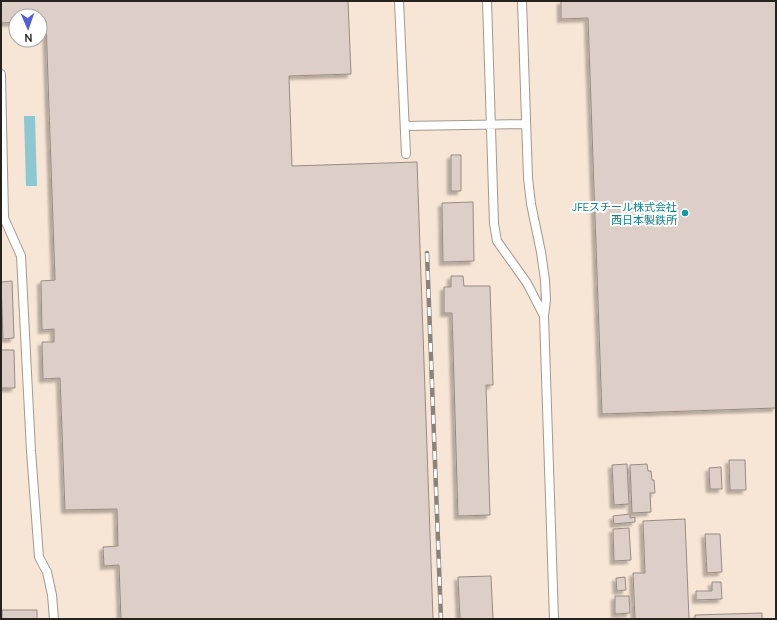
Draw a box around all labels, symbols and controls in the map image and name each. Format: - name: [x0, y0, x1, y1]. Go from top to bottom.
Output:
- north arrow: [8, 8, 48, 48]
- text: N: [24, 31, 33, 46]
- place label: JFEスチール株式会社 西日本製鉄所: [572, 199, 678, 227]
- marker: JFEスチール株式会社 西日本製鉄所: [680, 208, 690, 218]

